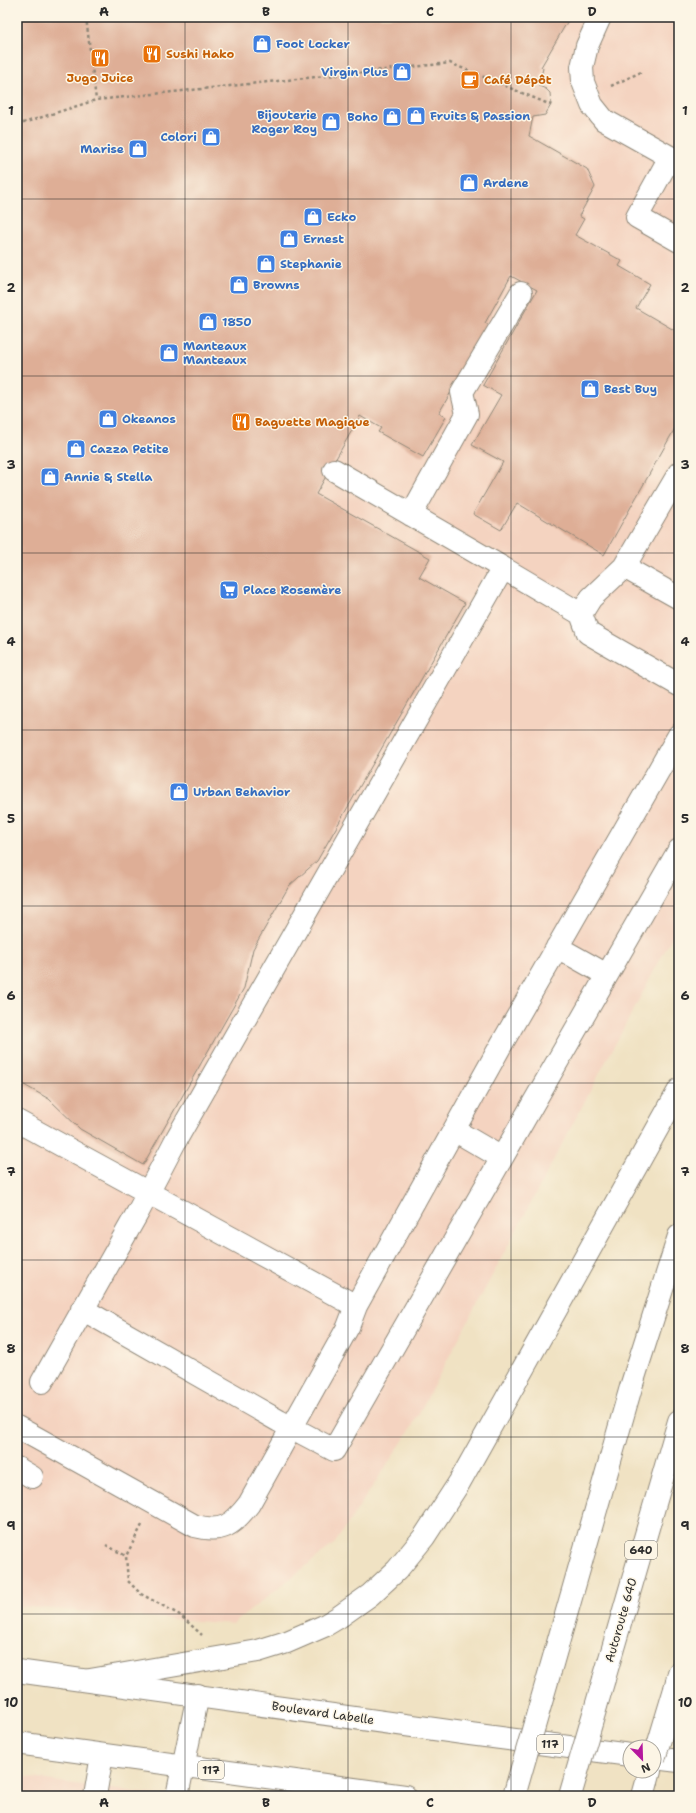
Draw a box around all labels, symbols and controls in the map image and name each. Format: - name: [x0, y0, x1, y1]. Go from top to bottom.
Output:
- text: A: [99, 3, 109, 20]
- text: B: [262, 3, 270, 20]
- text: C: [426, 3, 434, 20]
- text: D: [587, 3, 597, 20]
- shop icon: Foot Locker: [251, 33, 273, 55]
- place label: Foot Locker: [276, 36, 350, 52]
- restaurant icon: Sushi Hako: [141, 43, 163, 65]
- place label: Sushi Hako: [166, 46, 234, 62]
- restaurant icon: Jugo Juice: [89, 47, 111, 69]
- shop icon: Virgin Plus: [391, 61, 413, 83]
- place label: Virgin Plus: [321, 64, 388, 80]
- cafe icon: Café Dépôt: [459, 69, 481, 91]
- place label: Jugo Juice: [67, 70, 133, 86]
- place label: Café Dépôt: [484, 72, 552, 88]
- text: 1: [8, 102, 14, 119]
- text: 1: [682, 102, 688, 119]
- shop icon: Fruits & Passion: [405, 105, 427, 127]
- shop icon: Boho: [381, 106, 403, 128]
- place label: Bijouterie Roger Roy: [251, 107, 317, 137]
- place label: Fruits & Passion: [430, 108, 530, 124]
- place label: Boho: [347, 109, 378, 125]
- shop icon: Bijouterie Roger Roy: [320, 111, 342, 133]
- shop icon: Colori: [200, 126, 222, 148]
- place label: Colori: [160, 129, 197, 145]
- shop icon: Marise: [127, 138, 149, 160]
- place label: Marise: [80, 141, 124, 157]
- shop icon: Ardene: [458, 172, 480, 194]
- place label: Ardene: [483, 175, 529, 191]
- shop icon: Ecko: [302, 206, 324, 228]
- place label: Ecko: [327, 209, 356, 225]
- shop icon: Ernest: [278, 228, 300, 250]
- place label: Ernest: [303, 231, 344, 247]
- shop icon: Stephanie: [255, 253, 277, 275]
- place label: Stephanie: [280, 256, 342, 272]
- shop icon: Browns: [228, 274, 250, 296]
- place label: Browns: [253, 277, 300, 293]
- text: 2: [6, 279, 16, 296]
- text: 2: [680, 279, 690, 296]
- shop icon: 1850: [197, 311, 219, 333]
- place label: 1850: [222, 314, 252, 330]
- place label: Manteaux Manteaux: [183, 338, 247, 368]
- shop icon: Manteaux Manteaux: [158, 342, 180, 364]
- shop icon: Best Buy: [579, 378, 601, 400]
- place label: Best Buy: [604, 381, 657, 397]
- shop icon: Okeanos: [97, 408, 119, 430]
- place label: Okeanos: [122, 411, 176, 427]
- restaurant icon: Baguette Magique: [230, 411, 252, 433]
- place label: Baguette Magique: [255, 414, 370, 430]
- shop icon: Cazza Petite: [65, 438, 87, 460]
- place label: Cazza Petite: [90, 441, 169, 457]
- text: 3: [6, 456, 16, 473]
- text: 3: [680, 456, 690, 473]
- shop icon: Annie & Stella: [39, 466, 61, 488]
- place label: Annie & Stella: [64, 469, 153, 485]
- supermarket icon: Place Rosemère: [218, 579, 240, 601]
- place label: Place Rosemère: [243, 582, 341, 598]
- text: 4: [6, 633, 16, 650]
- text: 4: [680, 633, 690, 650]
- shop icon: Urban Behavior: [168, 781, 190, 803]
- place label: Urban Behavior: [193, 784, 291, 800]
- text: 5: [7, 810, 15, 827]
- text: 5: [681, 810, 689, 827]
- text: 6: [6, 987, 16, 1004]
- text: 6: [680, 987, 690, 1004]
- text: 7: [6, 1163, 16, 1180]
- text: 7: [680, 1163, 690, 1180]
- text: 8: [6, 1340, 16, 1357]
- text: 8: [680, 1340, 690, 1357]
- text: 9: [6, 1517, 16, 1534]
- text: 9: [680, 1517, 690, 1534]
- road number: 640: [625, 1541, 657, 1559]
- street label: Autoroute 640: [601, 1576, 641, 1664]
- text: 10: [4, 1694, 18, 1711]
- text: 10: [678, 1694, 692, 1711]
- street label: Boulevard Labelle: [271, 1698, 375, 1728]
- road number: 117: [537, 1735, 563, 1753]
- north arrow: [622, 1739, 662, 1779]
- text: N: [639, 1759, 653, 1776]
- road number: 117: [198, 1761, 224, 1779]
- text: A: [99, 1794, 109, 1811]
- text: B: [262, 1794, 270, 1811]
- text: C: [426, 1794, 434, 1811]
- text: D: [587, 1794, 597, 1811]

